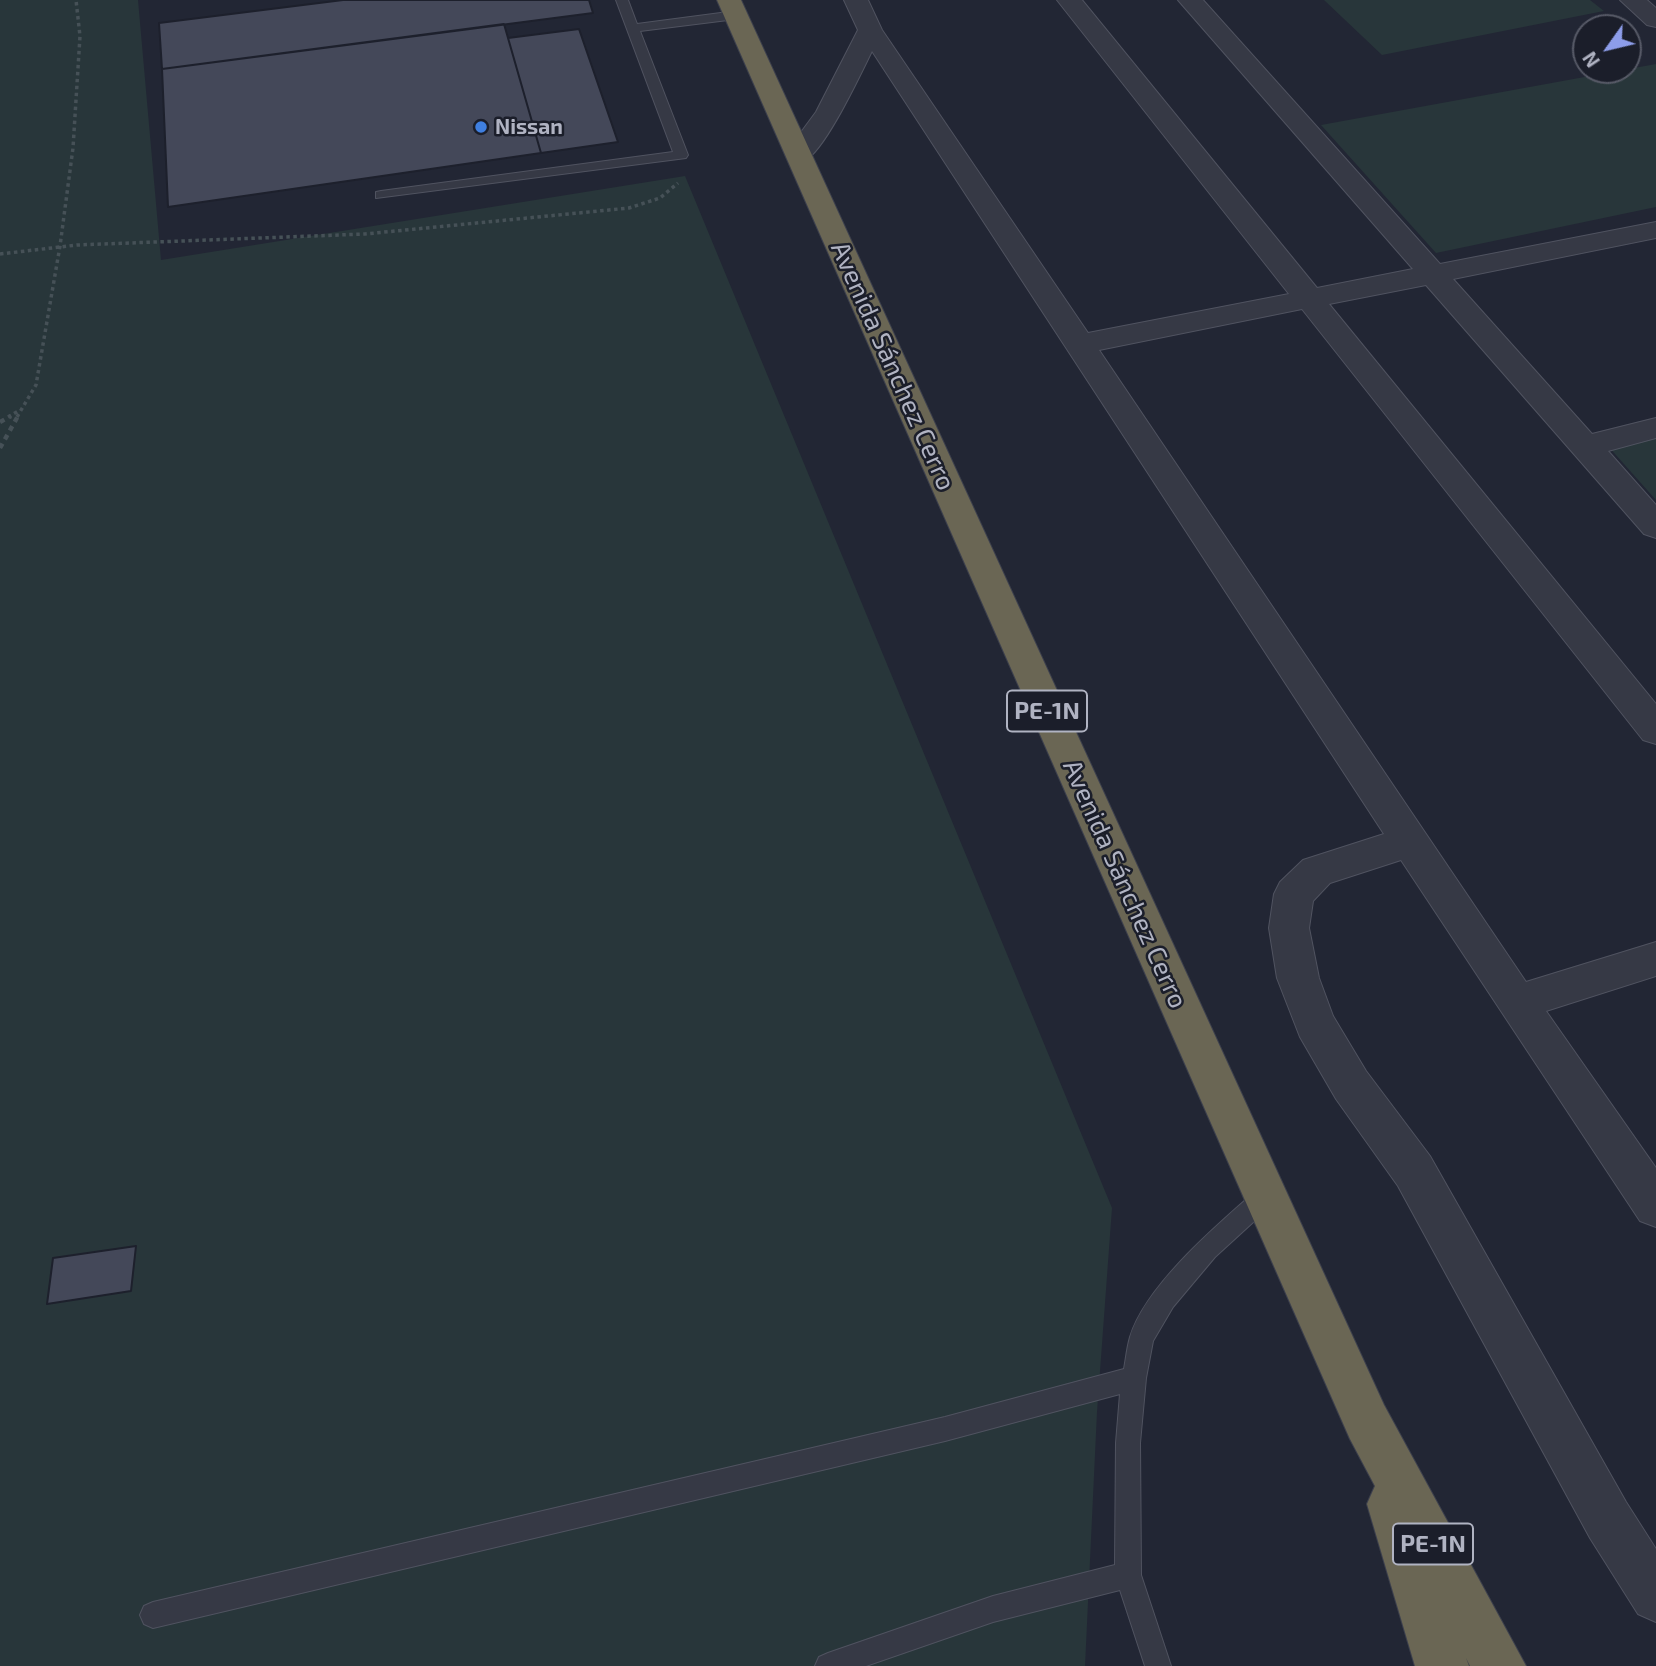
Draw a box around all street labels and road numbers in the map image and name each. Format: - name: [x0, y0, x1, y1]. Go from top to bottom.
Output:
- street label: Avenida Sánchez Cerro: [824, 237, 962, 495]
- road number: PE-1N: [1007, 690, 1087, 732]
- street label: Avenida Sánchez Cerro: [1056, 755, 1194, 1013]
- road number: PE-1N: [1393, 1524, 1473, 1564]

